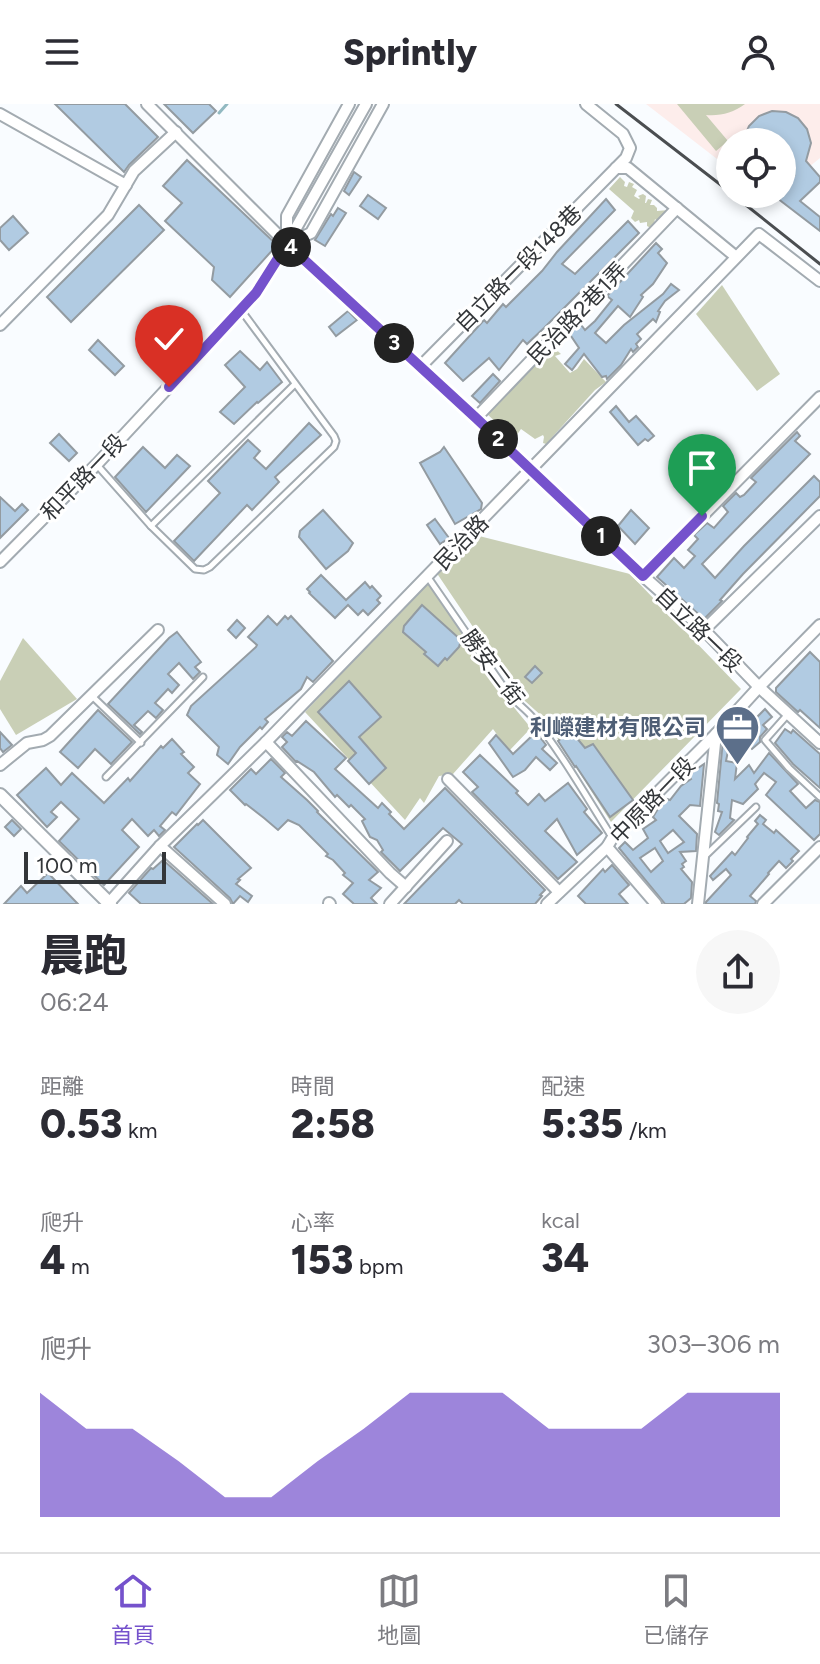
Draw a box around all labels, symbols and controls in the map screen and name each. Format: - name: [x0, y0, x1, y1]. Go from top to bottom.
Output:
- icon: menu: [40, 30, 84, 74]
- icon: person: [736, 30, 780, 74]
- text: Sprintly: [343, 31, 477, 74]
- map controls: [716, 128, 796, 208]
- button: locate: [716, 128, 796, 208]
- street label: 自立路一段148巷: [449, 199, 587, 337]
- pin: 4: [271, 227, 311, 267]
- text: 4: [284, 233, 298, 260]
- street label: 民治路2巷1弄: [522, 257, 633, 370]
- pin: [135, 305, 203, 387]
- icon: check: [147, 317, 191, 361]
- pin: 3: [374, 323, 414, 363]
- text: 3: [388, 329, 400, 356]
- pin: 2: [478, 419, 518, 459]
- text: 2: [492, 425, 504, 452]
- street label: 和平路一段: [35, 428, 131, 526]
- pin: [668, 434, 736, 516]
- icon: arrive: [680, 446, 724, 490]
- street label: 民治路: [429, 509, 494, 575]
- pin: 1: [581, 516, 621, 556]
- text: 1: [596, 522, 606, 549]
- street label: 自立路一段: [650, 581, 748, 677]
- street label: 勝安二街: [455, 624, 530, 711]
- office icon: 利嶸建材有限公司: [713, 703, 761, 766]
- place label: 利嶸建材有限公司: [530, 714, 706, 741]
- street label: 中原路一段: [604, 751, 700, 849]
- scale bar: [24, 848, 166, 884]
- text: 100 m: [36, 852, 97, 879]
- text: 晨跑: [40, 929, 128, 982]
- button: share: [696, 930, 780, 1014]
- text: 06:24: [40, 986, 109, 1018]
- text: 距離: [40, 1073, 84, 1100]
- text: 時間: [291, 1073, 335, 1100]
- text: 配速: [541, 1073, 585, 1100]
- text: 0.53: [40, 1100, 123, 1148]
- text: 2:58: [291, 1100, 375, 1148]
- text: 5:35: [541, 1100, 623, 1148]
- text: km: [123, 1117, 157, 1144]
- text: /km: [623, 1117, 667, 1144]
- text: kcal: [541, 1207, 580, 1234]
- text: 爬升: [40, 1209, 84, 1236]
- text: 心率: [291, 1209, 335, 1236]
- text: 34: [541, 1234, 589, 1282]
- text: 4: [40, 1236, 66, 1284]
- text: 153: [291, 1236, 354, 1284]
- text: m: [66, 1253, 90, 1280]
- text: bpm: [354, 1253, 404, 1280]
- text: 303–306 m: [647, 1328, 780, 1360]
- text: 爬升: [40, 1333, 92, 1365]
- tab: 首頁: [111, 1569, 155, 1649]
- tab: 地圖: [377, 1569, 421, 1649]
- tab: 已儲存: [643, 1569, 709, 1649]

